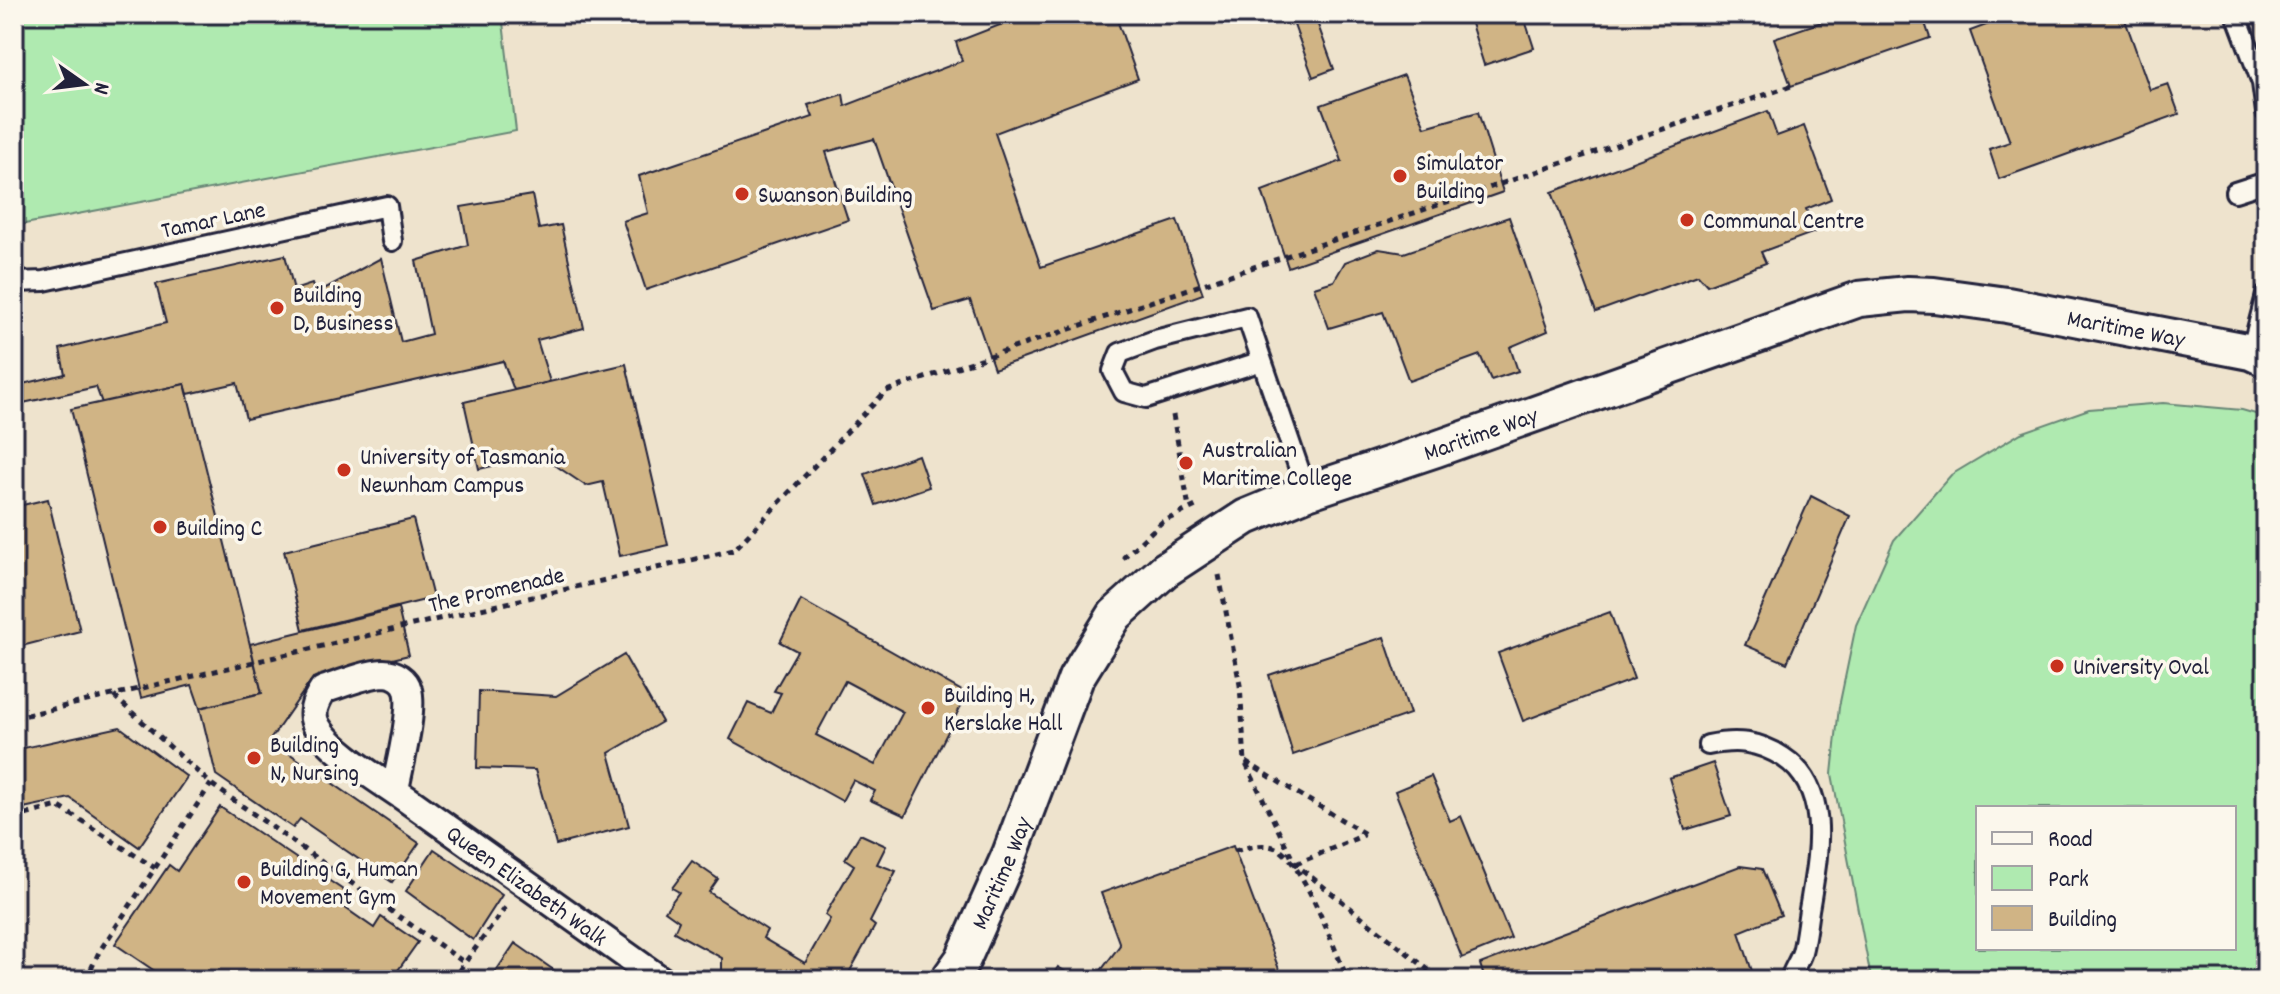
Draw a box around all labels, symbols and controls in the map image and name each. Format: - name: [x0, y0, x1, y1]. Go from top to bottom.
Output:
- north arrow: [44, 44, 124, 124]
- text: N: [84, 79, 116, 97]
- place label: Simulator Building: [1416, 148, 1503, 210]
- marker: Simulator Building: [1391, 167, 1409, 185]
- place label: Swanson Building: [758, 180, 913, 214]
- marker: Swanson Building: [733, 185, 751, 203]
- street label: Tamar Lane: [158, 194, 269, 250]
- place label: Communal Centre: [1703, 206, 1864, 240]
- marker: Communal Centre: [1678, 211, 1696, 229]
- place label: Building D, Business: [293, 280, 394, 342]
- marker: Building D, Business: [268, 299, 286, 317]
- street label: Maritime Way: [2064, 303, 2189, 359]
- street label: Maritime Way: [1420, 400, 1544, 472]
- place label: Australian Maritime College: [1202, 435, 1352, 497]
- place label: University of Tasmania Newnham Campus: [360, 442, 566, 504]
- marker: Australian Maritime College: [1177, 454, 1195, 472]
- marker: University of Tasmania Newnham Campus: [335, 461, 353, 479]
- place label: Building C: [176, 513, 263, 547]
- marker: Building C: [151, 518, 169, 536]
- street label: The Promenade: [425, 560, 568, 624]
- place label: University Oval: [2073, 652, 2209, 686]
- marker: University Oval: [2048, 657, 2066, 675]
- place label: Building H, Kerslake Hall: [944, 680, 1063, 742]
- marker: Building H, Kerslake Hall: [919, 699, 937, 717]
- place label: Building N, Nursing: [270, 730, 359, 792]
- marker: Building N, Nursing: [245, 749, 263, 767]
- legend: [1976, 806, 2236, 950]
- street label: Maritime Way: [964, 812, 1043, 936]
- street label: Queen Elizabeth Walk: [438, 818, 613, 957]
- text: Road: [2048, 824, 2093, 858]
- place label: Building G, Human Movement Gym: [260, 854, 418, 916]
- text: Park: [2048, 864, 2089, 898]
- marker: Building G, Human Movement Gym: [235, 873, 253, 891]
- text: Building: [2048, 904, 2117, 938]

